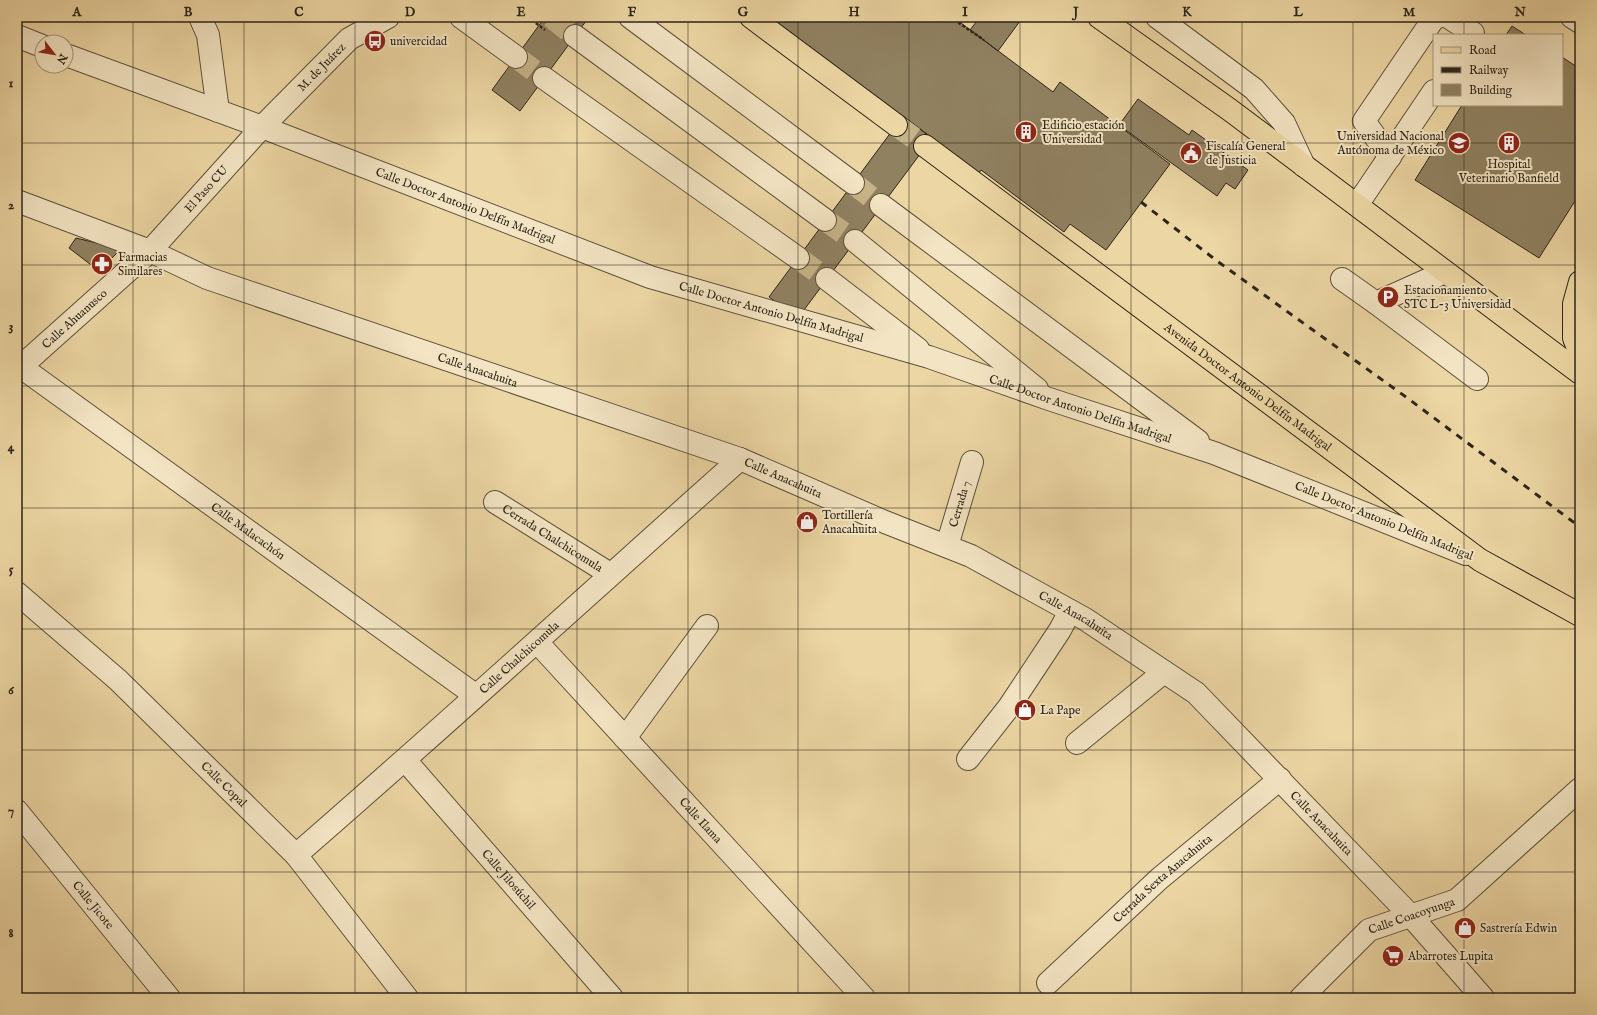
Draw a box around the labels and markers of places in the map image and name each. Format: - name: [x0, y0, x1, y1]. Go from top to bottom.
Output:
- bus stop icon: univercidad: [362, 28, 388, 54]
- place label: univercidad: [390, 34, 448, 49]
- place label: Edificio estación Universidad: [1042, 118, 1125, 147]
- building icon: Edificio estación Universidad: [1013, 119, 1039, 145]
- place label: Universidad Nacional Autónoma de México: [1336, 129, 1445, 158]
- school or university icon: Universidad Nacional Autónoma de México: [1446, 130, 1472, 156]
- building icon: Hospital Veterinario Banfield: [1496, 130, 1522, 156]
- place label: Fiscalía General de Justicia: [1206, 139, 1286, 169]
- public building icon: Fiscalía General de Justicia: [1178, 140, 1204, 166]
- place label: Hospital Veterinario Banfield: [1458, 157, 1560, 186]
- place label: Farmacias Similares: [118, 250, 167, 279]
- pharmacy icon: Farmacias Similares: [89, 251, 115, 277]
- place label: Estacionamiento STC L-3 Universidad: [1404, 283, 1512, 312]
- parking icon: Estacionamiento STC L-3 Universidad: [1375, 284, 1401, 310]
- place label: Tortillería Anacahuita: [821, 508, 878, 537]
- shop icon: Tortillería Anacahuita: [794, 509, 820, 535]
- shop icon: La Pape: [1012, 697, 1038, 723]
- place label: La Pape: [1040, 703, 1081, 719]
- shop icon: Sastrería Edwin: [1452, 915, 1478, 941]
- place label: Sastrería Edwin: [1480, 921, 1558, 936]
- supermarket icon: Abarrotes Lupita: [1380, 943, 1406, 969]
- place label: Abarrotes Lupita: [1407, 949, 1494, 965]

